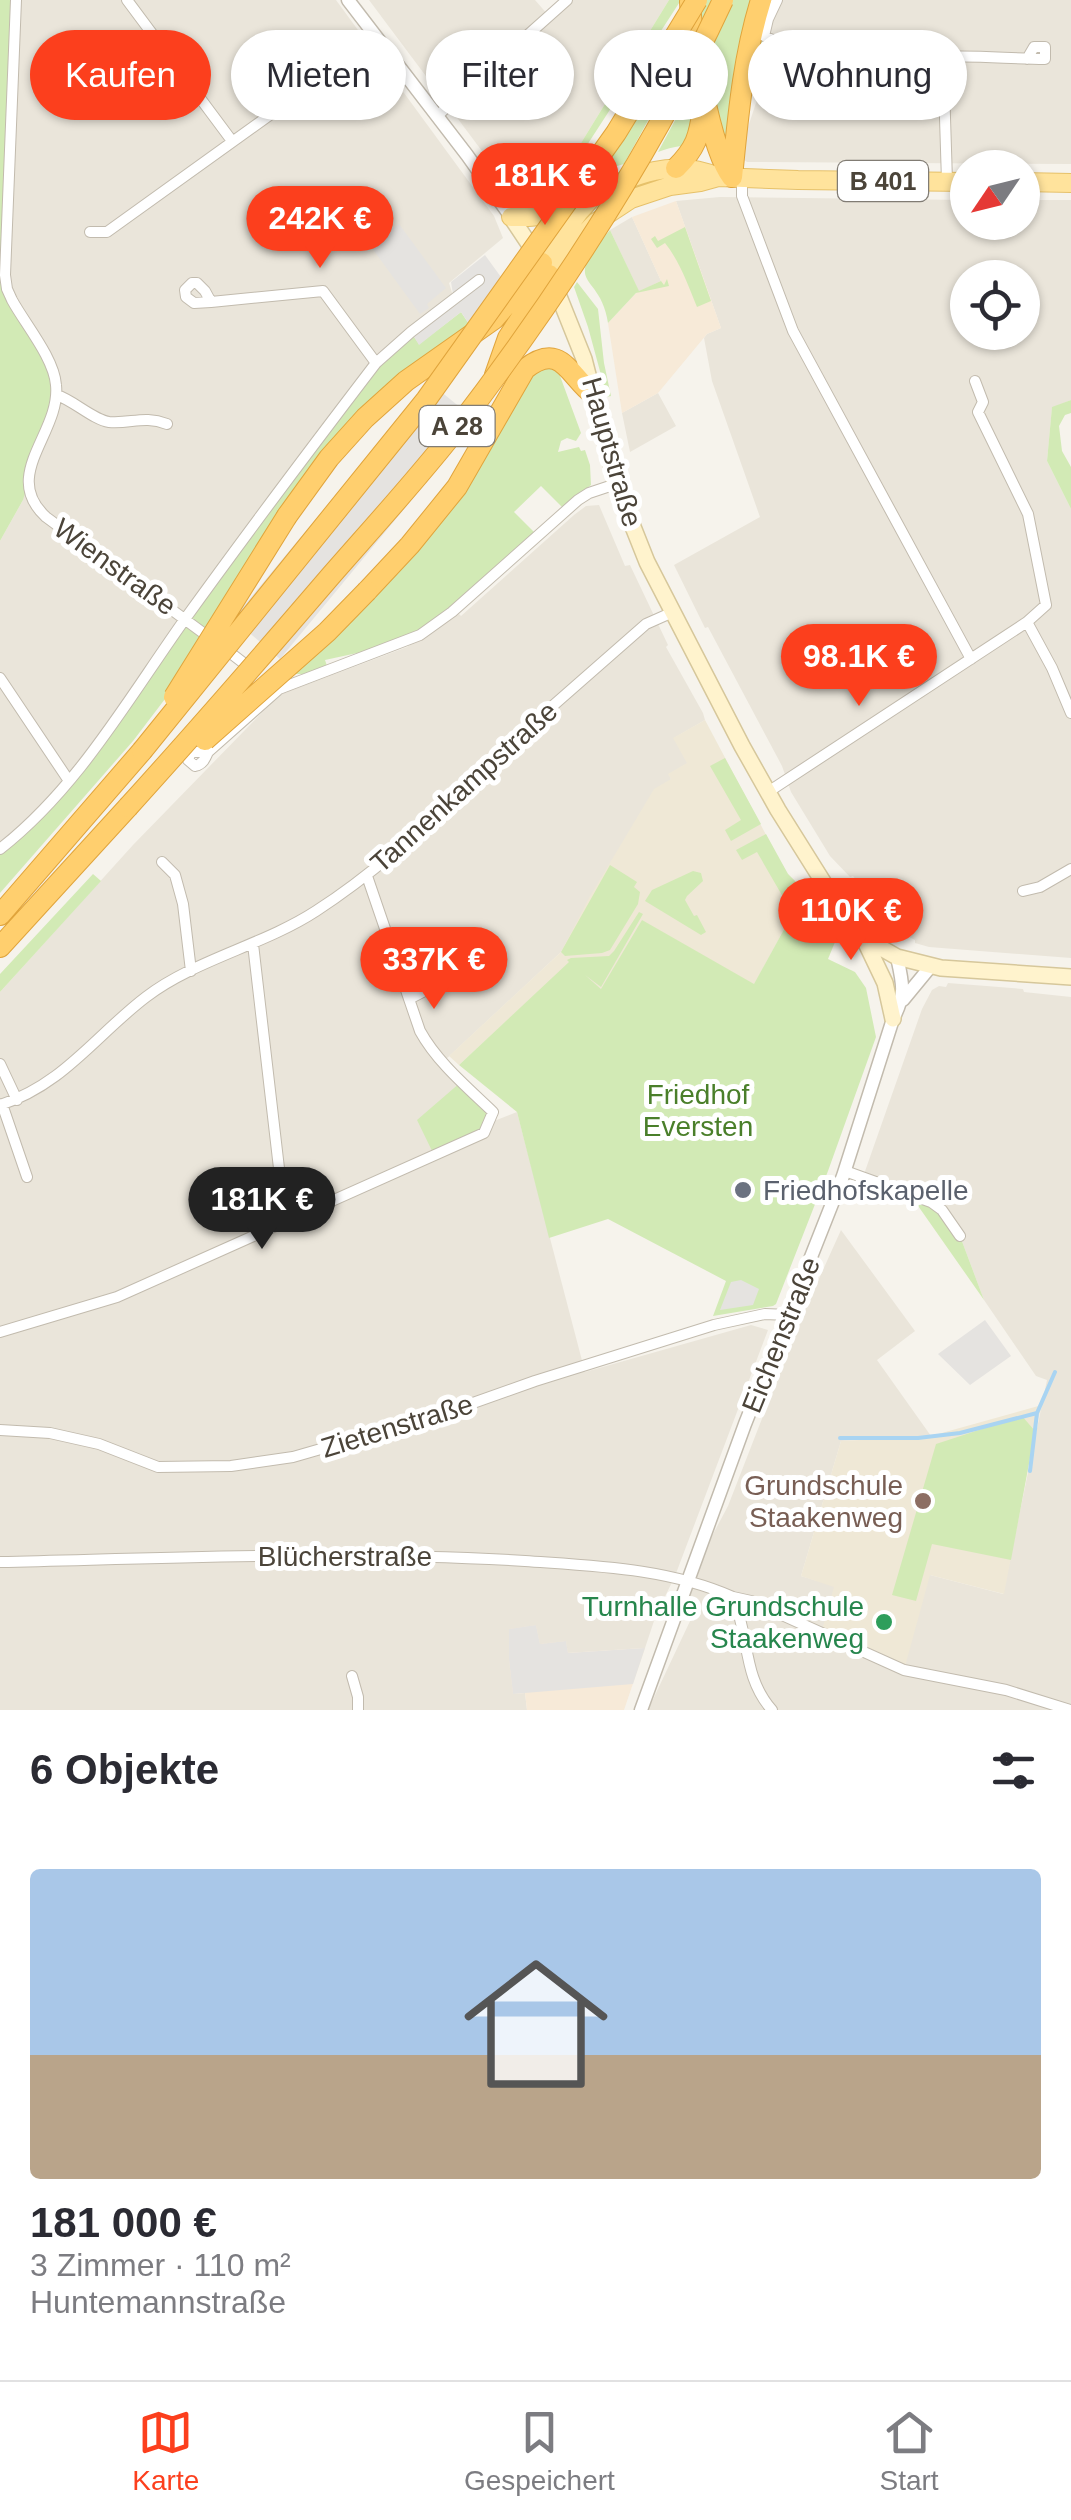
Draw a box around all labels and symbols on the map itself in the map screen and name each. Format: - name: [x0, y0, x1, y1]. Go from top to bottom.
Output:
- pin: 181K €: [464, 143, 626, 228]
- north arrow: [950, 150, 1040, 240]
- road number: B 401: [838, 161, 928, 201]
- pin: 242K €: [239, 186, 401, 271]
- street label: Hauptstraße: [576, 374, 648, 530]
- road number: A 28: [420, 406, 494, 446]
- street label: Wienstraße: [48, 512, 182, 622]
- pin: 98.1K €: [767, 624, 951, 709]
- street label: Tannenkampstraße: [365, 695, 563, 879]
- pin: 110K €: [770, 878, 932, 963]
- pin: 337K €: [353, 927, 515, 1012]
- park label: Friedhof Eversten: [643, 1079, 753, 1142]
- pin: 181K €: [181, 1167, 343, 1252]
- place label: Friedhofskapelle: [763, 1175, 968, 1206]
- marker: Friedhofskapelle: [732, 1179, 754, 1201]
- street label: Eichenstraße: [736, 1253, 826, 1417]
- street label: Zietenstraße: [317, 1388, 477, 1464]
- place label: Grundschule Staakenweg: [744, 1470, 903, 1533]
- marker: Grundschule Staakenweg: [912, 1490, 934, 1512]
- street label: Blücherstraße: [258, 1541, 432, 1572]
- place label: Turnhalle Grundschule Staakenweg: [582, 1591, 864, 1654]
- marker: Turnhalle Grundschule Staakenweg: [873, 1611, 895, 1633]

